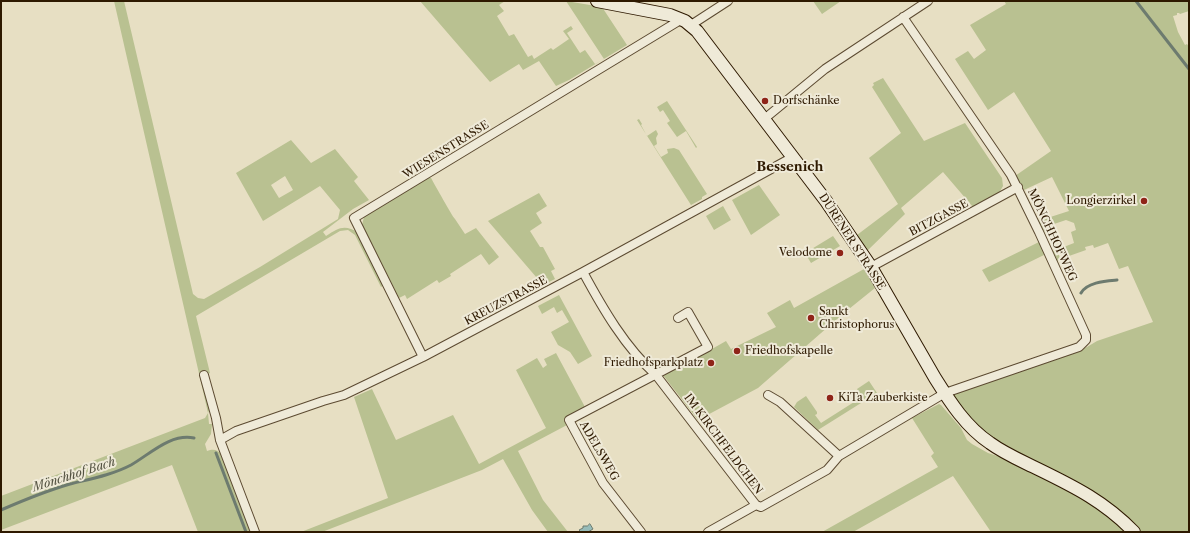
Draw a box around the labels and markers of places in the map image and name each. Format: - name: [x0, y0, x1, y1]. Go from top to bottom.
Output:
- place label: Dorfschänke: [773, 94, 839, 108]
- marker: Dorfschänke: [760, 96, 770, 106]
- place label: Longierzirkel: [1066, 194, 1136, 208]
- marker: Longierzirkel: [1139, 196, 1149, 206]
- place label: Velodome: [779, 246, 832, 260]
- marker: Velodome: [835, 248, 845, 258]
- place label: Sankt Christophorus: [819, 305, 894, 331]
- marker: Sankt Christophorus: [806, 313, 816, 323]
- place label: Friedhofskapelle: [745, 344, 833, 358]
- marker: Friedhofskapelle: [732, 346, 742, 356]
- place label: Friedhofsparkplatz: [604, 356, 703, 370]
- marker: Friedhofsparkplatz: [706, 358, 716, 368]
- place label: KiTa Zauberkiste: [838, 391, 928, 405]
- marker: KiTa Zauberkiste: [825, 393, 835, 403]

